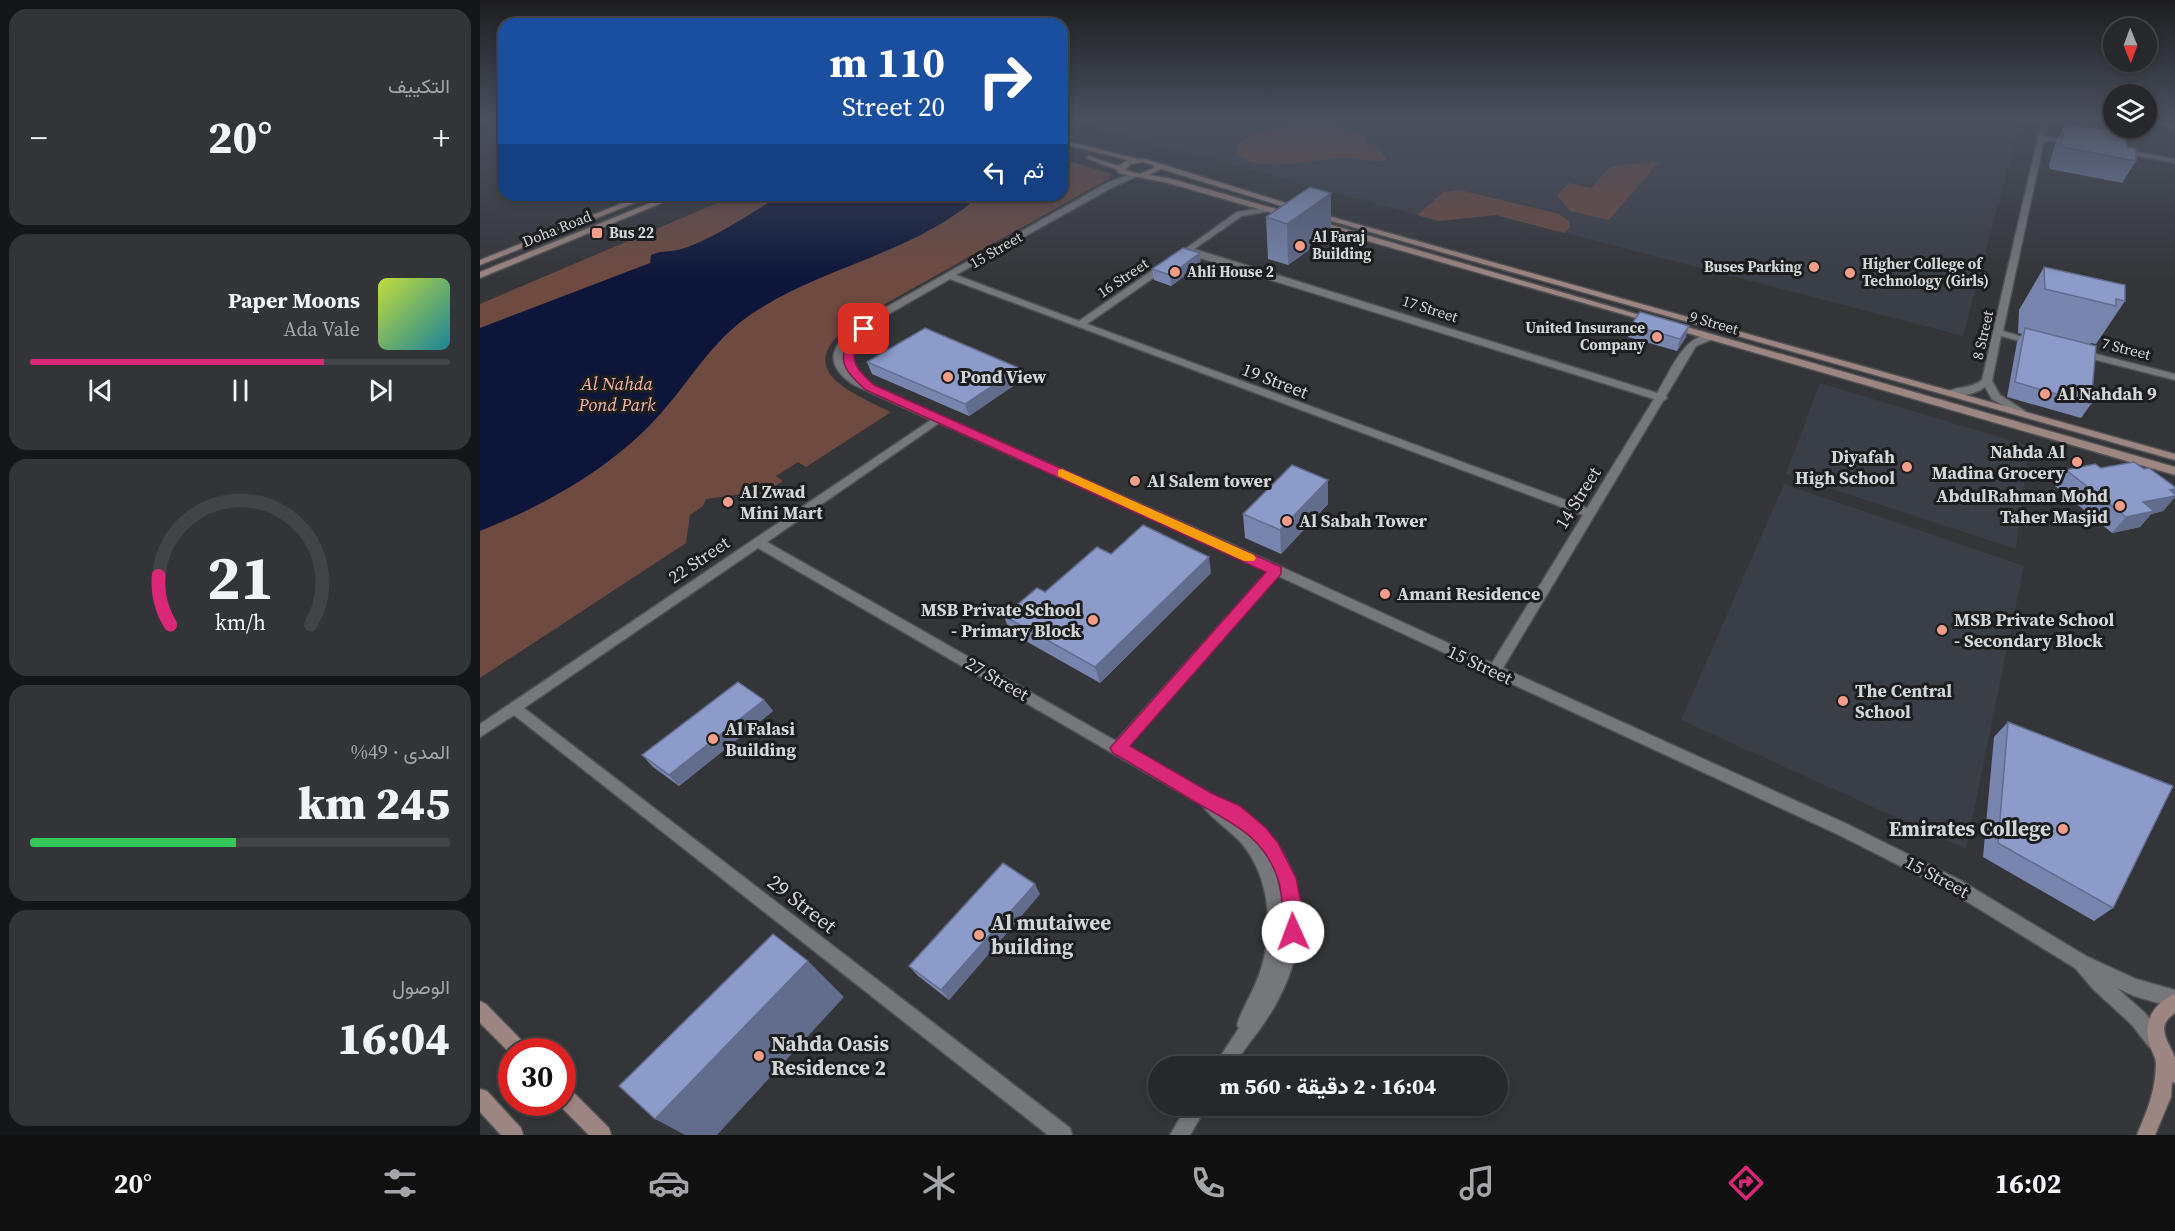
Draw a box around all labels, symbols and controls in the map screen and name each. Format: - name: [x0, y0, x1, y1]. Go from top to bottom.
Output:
- north arrow: [2103, 18, 2157, 72]
- map controls: [2103, 18, 2157, 138]
- text: 110 m: [830, 33, 945, 91]
- icon: right: [966, 42, 1044, 120]
- text: التكييف: [388, 72, 450, 100]
- button: layers: [2103, 84, 2157, 138]
- text: 20 Street: [842, 88, 945, 125]
- text: 20°: [208, 106, 272, 168]
- text: −: [30, 115, 48, 160]
- text: +: [432, 115, 450, 160]
- text: ثم: [1023, 155, 1044, 185]
- icon: left: [978, 156, 1011, 189]
- street label: Doha Road: [519, 205, 595, 252]
- place label: Bus 22: [609, 222, 654, 243]
- marker: Bus 22: [590, 226, 604, 240]
- street label: 15 Street: [966, 226, 1026, 273]
- place label: Al Faraj Building: [1312, 226, 1371, 264]
- marker: Al Faraj Building: [1293, 239, 1307, 253]
- street label: 16 Street: [1093, 253, 1152, 302]
- place label: Higher College of Technology (Girls): [1862, 253, 1989, 291]
- place label: Buses Parking: [1704, 256, 1802, 277]
- marker: Buses Parking: [1807, 260, 1821, 274]
- place label: Ahli House 2: [1187, 261, 1274, 282]
- marker: Ahli House 2: [1168, 265, 1182, 279]
- marker: Higher College of Technology (Girls): [1843, 266, 1857, 280]
- text: Paper Moons: [228, 285, 360, 315]
- street label: 17 Street: [1400, 290, 1461, 327]
- pin: [838, 303, 889, 354]
- street label: 9 Street: [1687, 306, 1741, 340]
- street label: 8 Street: [1967, 308, 1998, 362]
- icon: arrive: [847, 312, 880, 345]
- text: Ada Vale: [284, 315, 360, 343]
- place label: United Insurance Company: [1525, 317, 1645, 355]
- marker: United Insurance Company: [1650, 330, 1664, 344]
- street label: 7 Street: [2099, 332, 2153, 365]
- street label: 19 Street: [1239, 357, 1312, 405]
- place label: Pond View: [960, 364, 1047, 389]
- marker: Pond View: [941, 370, 955, 384]
- park label: Al Nahda Pond Park: [577, 371, 656, 417]
- icon: previous: [84, 374, 117, 407]
- icon: pause: [224, 374, 257, 407]
- icon: next: [364, 374, 397, 407]
- place label: Al Nahdah 9: [2057, 381, 2157, 406]
- marker: Al Nahdah 9: [2038, 387, 2052, 401]
- place label: Nahda Al Madina Grocery: [1932, 439, 2065, 485]
- place label: Diyafah High School: [1795, 444, 1895, 490]
- marker: Nahda Al Madina Grocery: [2070, 455, 2084, 469]
- marker: Diyafah High School: [1900, 460, 1914, 474]
- street label: 14 Street: [1549, 462, 1606, 534]
- place label: Al Salem tower: [1147, 468, 1272, 493]
- marker: Al Salem tower: [1128, 474, 1142, 488]
- place label: Al Zwad Mini Mart: [740, 479, 823, 525]
- place label: AbdulRahman Mohd Taher Masjid: [1936, 483, 2108, 529]
- marker: Al Zwad Mini Mart: [721, 495, 735, 509]
- marker: AbdulRahman Mohd Taher Masjid: [2113, 499, 2127, 513]
- place label: Al Sabah Tower: [1299, 508, 1428, 533]
- marker: Al Sabah Tower: [1280, 514, 1294, 528]
- street label: 22 Street: [663, 530, 734, 589]
- text: 21: [206, 534, 274, 620]
- place label: Amani Residence: [1397, 581, 1540, 606]
- marker: Amani Residence: [1378, 587, 1392, 601]
- place label: MSB Private School - Primary Block: [921, 597, 1081, 643]
- place label: MSB Private School - Secondary Block: [1954, 607, 2115, 653]
- text: km/h: [214, 608, 266, 637]
- marker: MSB Private School - Primary Block: [1086, 613, 1100, 627]
- marker: MSB Private School - Secondary Block: [1935, 623, 1949, 637]
- street label: 15 Street: [1444, 639, 1517, 690]
- street label: 27 Street: [961, 651, 1033, 707]
- place label: The Central School: [1855, 678, 1952, 724]
- marker: The Central School: [1836, 694, 1850, 708]
- place label: Al Falasi Building: [725, 716, 796, 762]
- marker: Al Falasi Building: [706, 732, 720, 746]
- text: المدى · 49%: [350, 738, 450, 766]
- text: 245 km: [298, 772, 450, 834]
- place label: Emirates College: [1889, 814, 2051, 843]
- marker: Emirates College: [2056, 822, 2070, 836]
- street label: 15 Street: [1901, 849, 1974, 904]
- street label: 29 Street: [762, 867, 843, 940]
- position arrow: [1261, 900, 1325, 964]
- place label: Al mutaiwee building: [991, 908, 1111, 961]
- marker: Al mutaiwee building: [972, 928, 986, 942]
- text: الوصول: [392, 973, 450, 1001]
- text: 16:04: [337, 1007, 450, 1069]
- place label: Nahda Oasis Residence 2: [771, 1029, 889, 1082]
- speed limit sign: 30: [498, 1038, 576, 1116]
- marker: Nahda Oasis Residence 2: [752, 1049, 766, 1063]
- text: 16:04 · 2 دقيقة · 560 m: [1220, 1071, 1436, 1101]
- icon: filters: [379, 1162, 421, 1204]
- icon: car: [648, 1162, 690, 1204]
- icon: climate: [918, 1162, 960, 1204]
- icon: phone: [1187, 1162, 1229, 1204]
- icon: music: [1456, 1162, 1498, 1204]
- icon: directions: [1725, 1162, 1767, 1204]
- text: 20°: [114, 1165, 152, 1202]
- text: 16:02: [1995, 1165, 2061, 1202]

